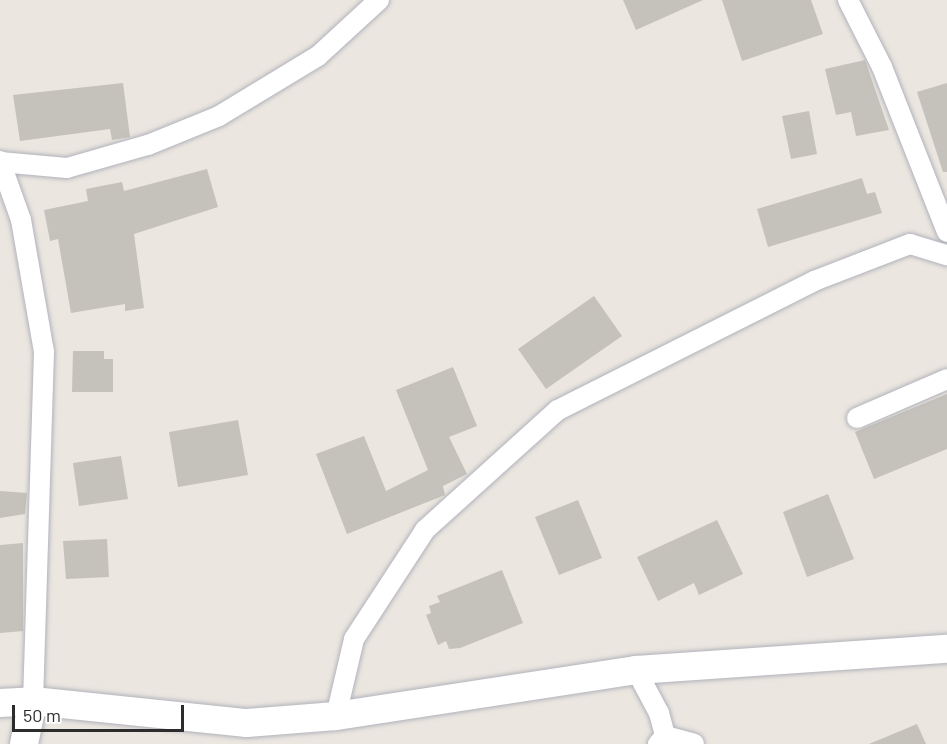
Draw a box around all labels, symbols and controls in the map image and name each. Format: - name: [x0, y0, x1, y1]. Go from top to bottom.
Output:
- scale bar: [15, 693, 188, 731]
- text: 50 m: [23, 704, 61, 726]

